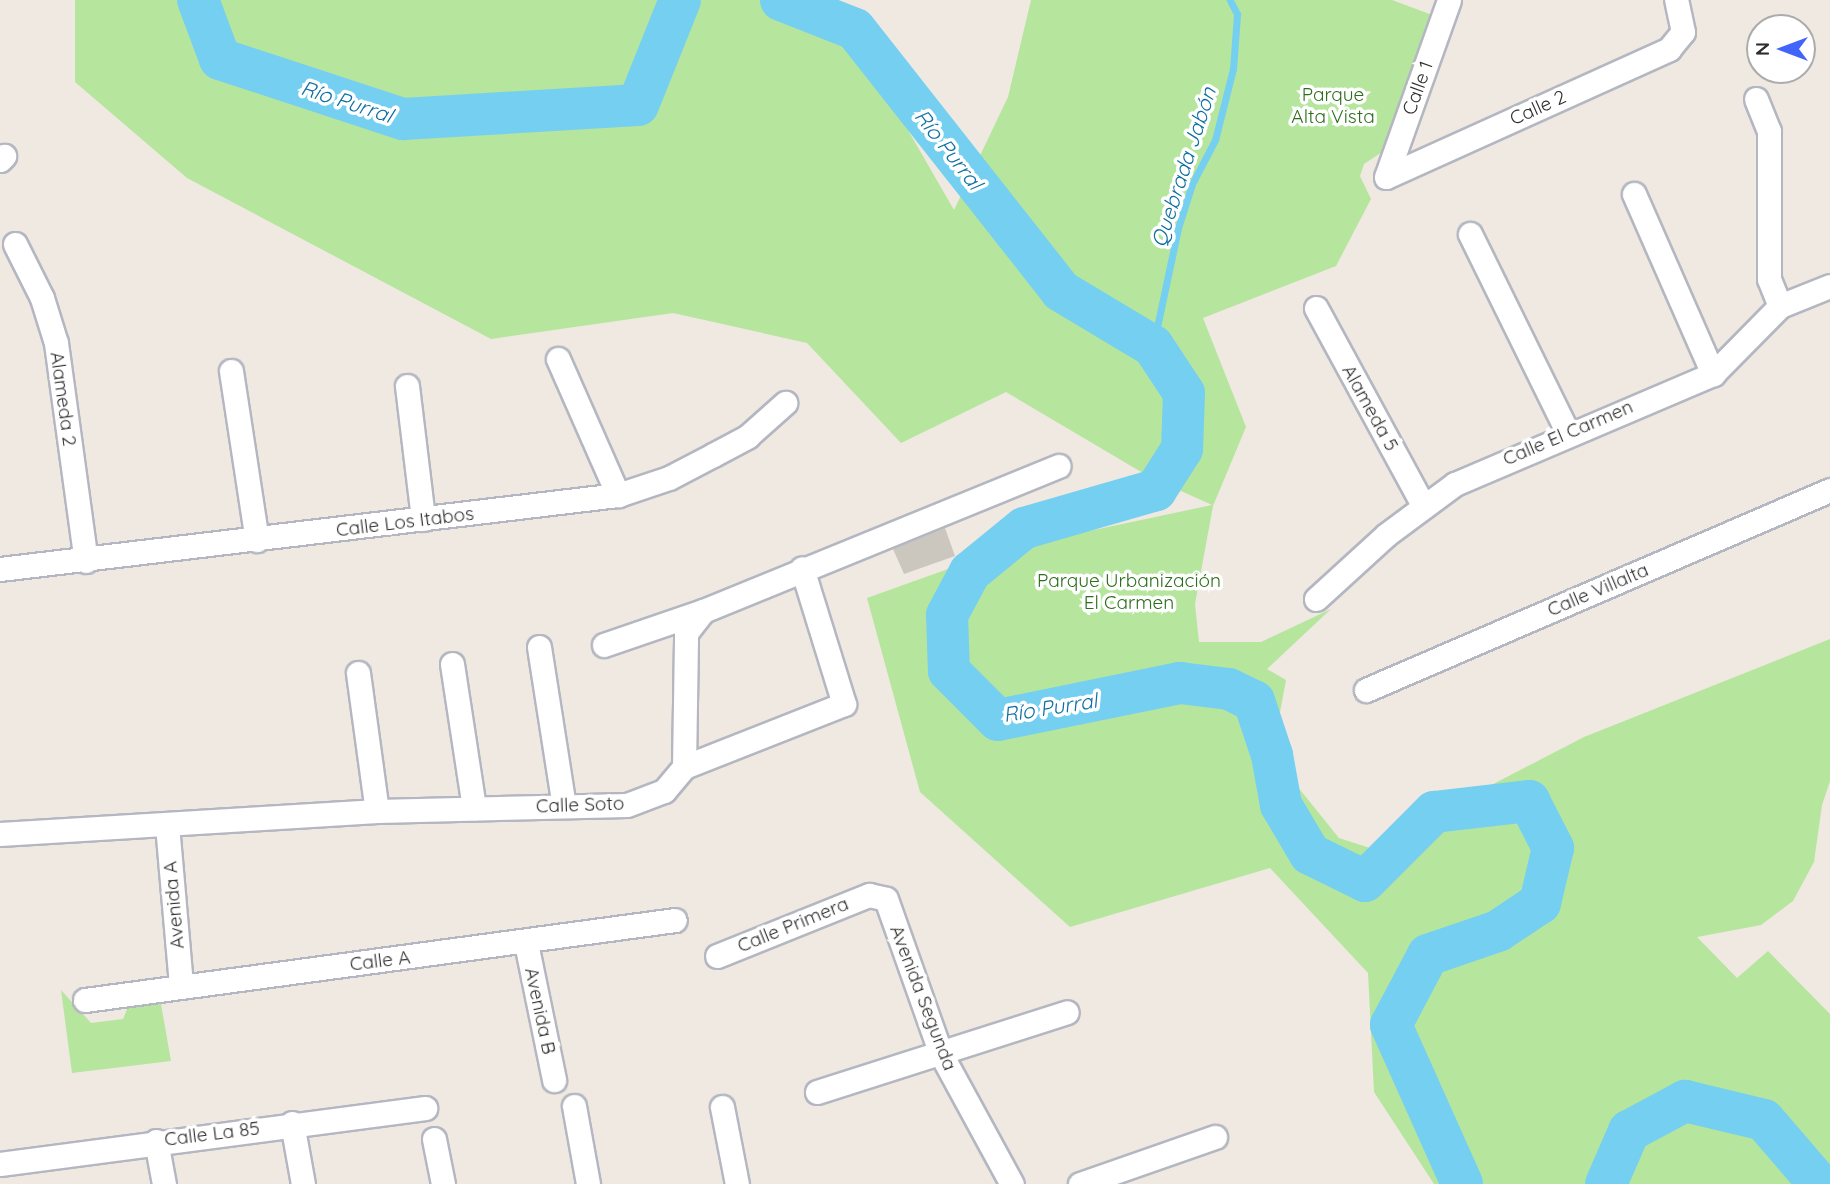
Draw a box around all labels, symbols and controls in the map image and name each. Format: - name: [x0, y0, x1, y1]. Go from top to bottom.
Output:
- north arrow: [1746, 14, 1816, 84]
- text: N: [1750, 42, 1774, 56]
- street label: Calle 1: [1398, 58, 1438, 118]
- water label: Río Purral: [298, 74, 396, 128]
- water label: Quebrada Jabón: [1145, 84, 1221, 250]
- park label: Parque Alta Vista: [1291, 84, 1375, 128]
- street label: Calle 2: [1506, 86, 1570, 130]
- water label: Río Purral: [910, 104, 988, 194]
- street label: Alameda 2: [45, 350, 81, 448]
- street label: Alameda 5: [1337, 361, 1403, 455]
- street label: Calle El Carmen: [1500, 395, 1636, 471]
- street label: Calle Los Itabos: [335, 502, 475, 542]
- street label: Calle Villalta: [1544, 558, 1652, 622]
- park label: Parque Urbanización El Carmen: [1037, 570, 1221, 614]
- water label: Río Purral: [1001, 687, 1099, 727]
- street label: Calle Soto: [535, 792, 625, 818]
- street label: Avenida A: [159, 860, 189, 950]
- street label: Calle Primera: [734, 892, 852, 958]
- street label: Avenida Segunda: [885, 922, 961, 1074]
- street label: Calle A: [348, 946, 412, 976]
- street label: Avenida B: [520, 966, 560, 1056]
- street label: Calle La 85: [163, 1117, 261, 1151]

